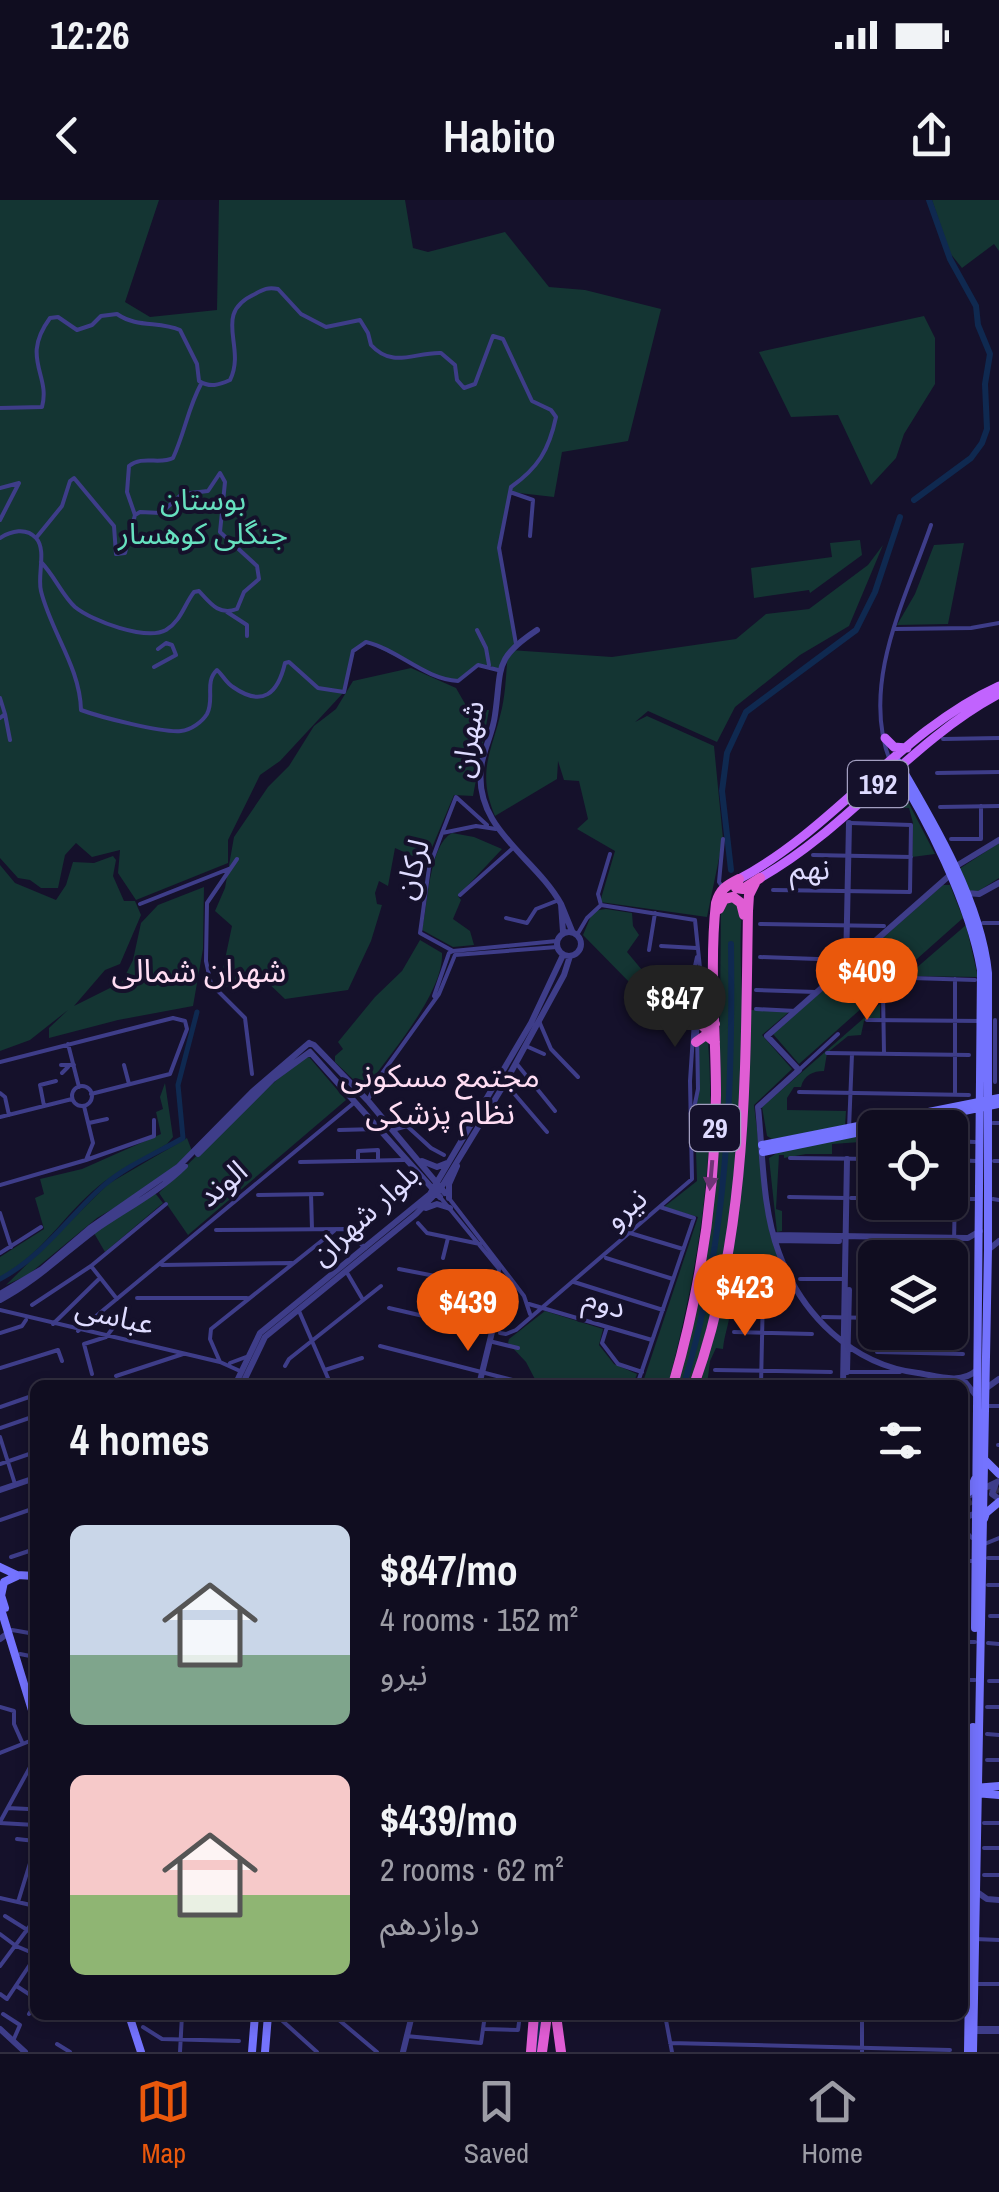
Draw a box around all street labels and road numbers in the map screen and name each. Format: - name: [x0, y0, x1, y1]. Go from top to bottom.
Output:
- street label: شهران: [441, 698, 493, 780]
- road number: 192: [848, 761, 908, 807]
- street label: لرکان: [384, 835, 438, 903]
- street label: نهم: [790, 848, 830, 892]
- road number: 29: [690, 1105, 740, 1151]
- street label: الوند: [189, 1151, 255, 1215]
- street label: بلوار شهران: [301, 1154, 427, 1274]
- street label: نیرو: [595, 1178, 655, 1238]
- street label: دوم: [578, 1277, 631, 1330]
- street label: عباسی: [72, 1287, 158, 1343]

